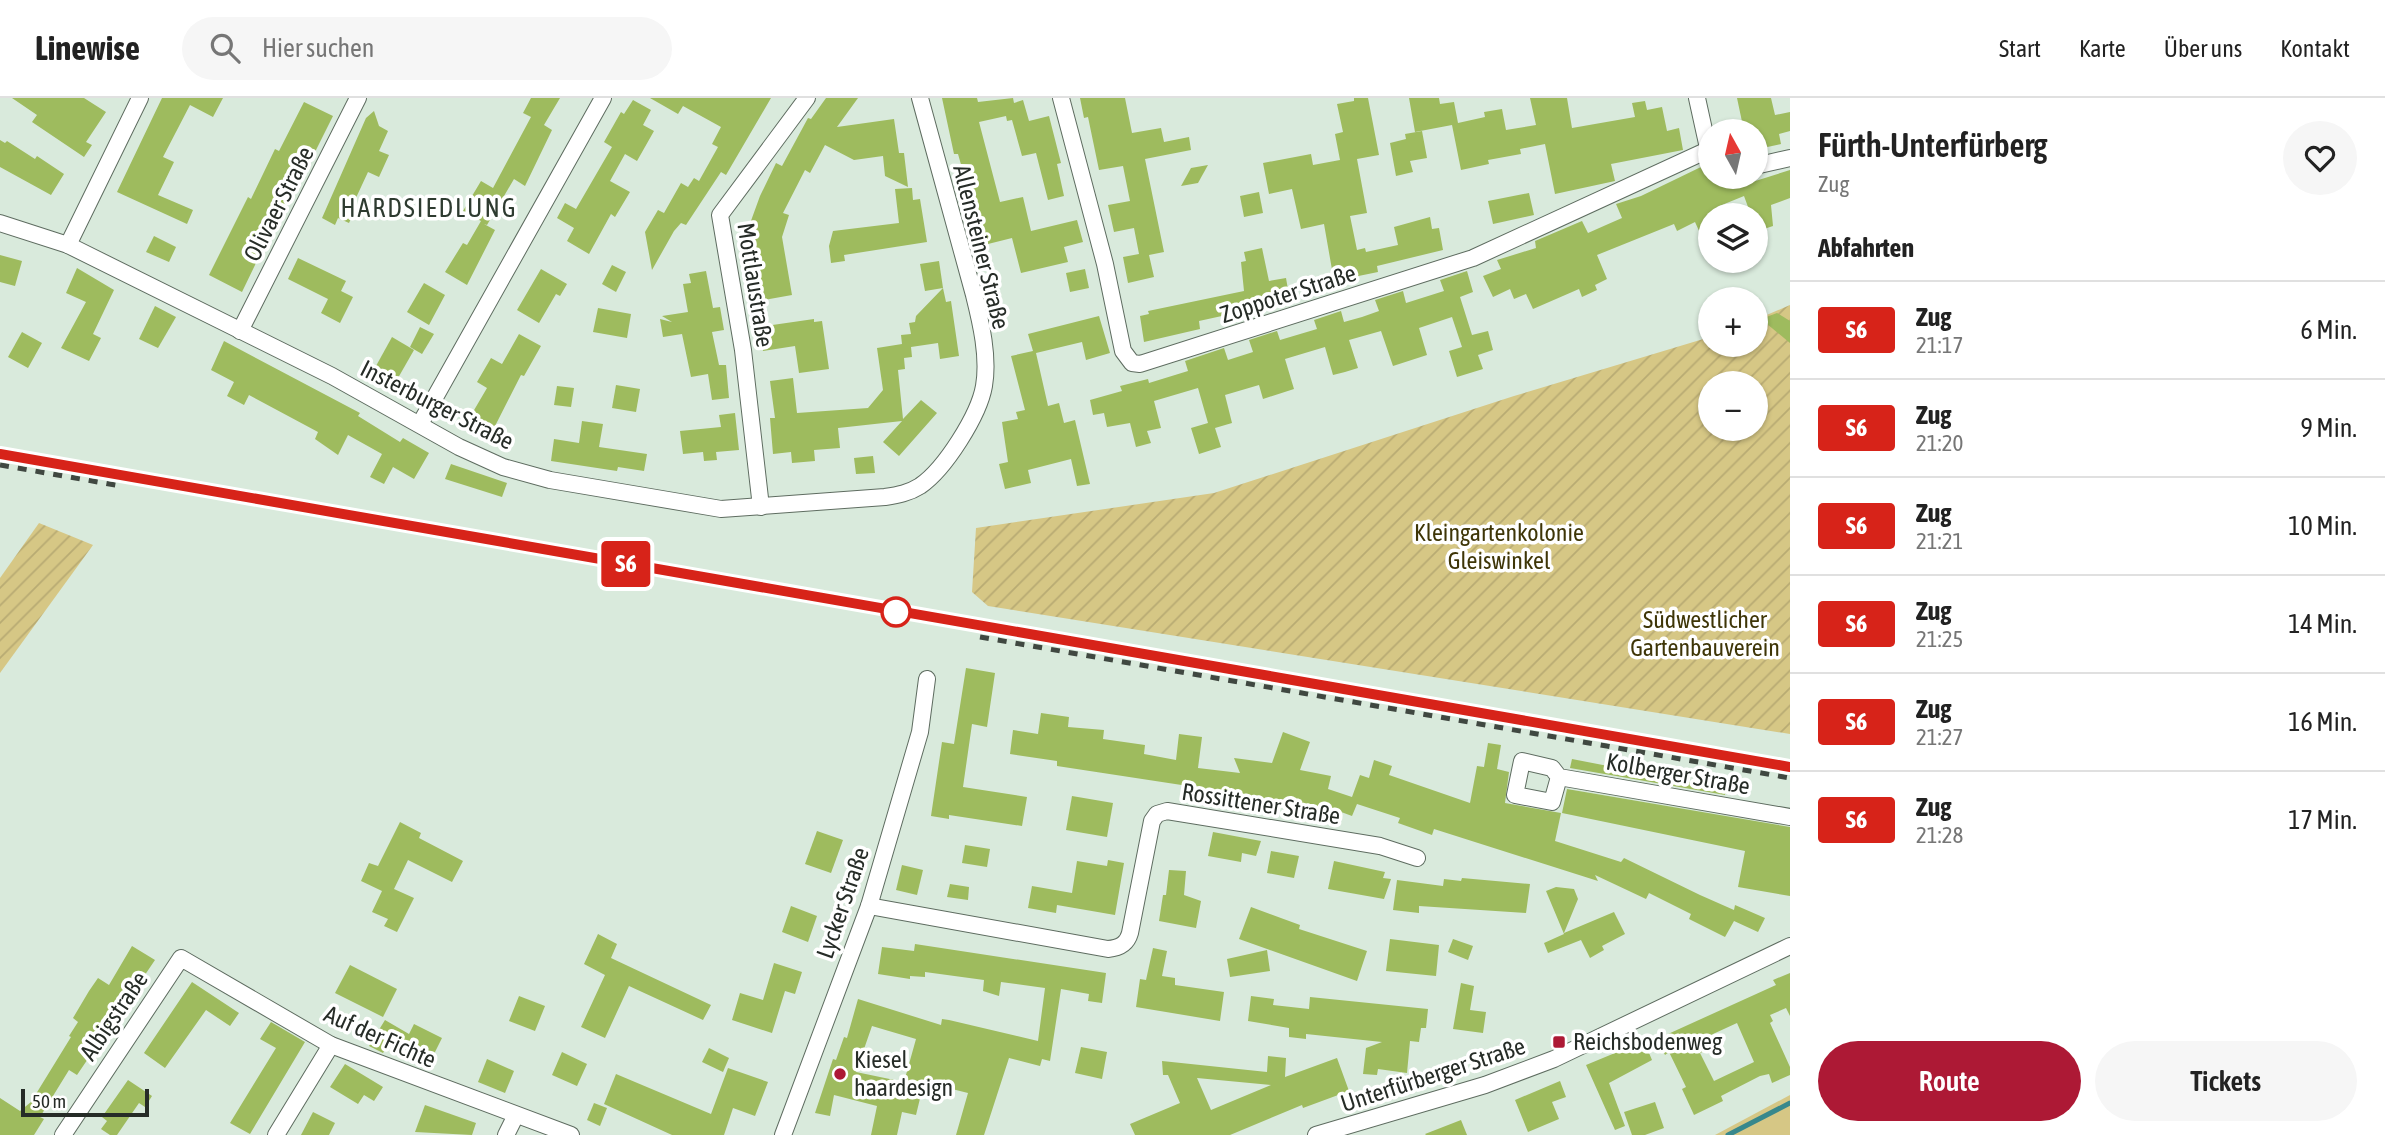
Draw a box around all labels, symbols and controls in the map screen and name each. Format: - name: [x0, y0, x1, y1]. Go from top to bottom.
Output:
- search box: [182, 17, 672, 80]
- text: Linewise: [35, 29, 140, 67]
- icon: search: [206, 29, 244, 67]
- text: Hier suchen: [262, 33, 374, 63]
- text: Start: [1999, 35, 2041, 62]
- text: Karte: [2079, 35, 2126, 62]
- text: Über uns: [2164, 35, 2242, 62]
- text: Kontakt: [2280, 35, 2350, 62]
- north arrow: [1698, 119, 1768, 189]
- map controls: [1698, 119, 1768, 441]
- button: heart: [2283, 121, 2357, 195]
- text: Fürth-Unterfürberg: [1818, 126, 2047, 164]
- street label: Olivaer Straße: [238, 142, 319, 266]
- street label: Allensteiner Straße: [948, 162, 1015, 332]
- text: Zug: [1818, 171, 1849, 197]
- district label: HARDSIEDLUNG: [340, 193, 518, 223]
- button: layers: [1698, 203, 1768, 273]
- street label: Mottlaustraße: [732, 221, 779, 349]
- text: Abfahrten: [1818, 233, 1914, 263]
- street label: Zoppoter Straße: [1217, 259, 1359, 328]
- button: +: [1698, 287, 1768, 357]
- text: Zug: [1916, 302, 1951, 332]
- text: 6 Min.: [2301, 315, 2357, 345]
- text: S6: [1846, 316, 1867, 343]
- text: 21:17: [1916, 332, 1963, 358]
- street label: Insterburger Straße: [356, 354, 518, 455]
- button: −: [1698, 371, 1768, 441]
- text: Zug: [1916, 400, 1951, 430]
- text: 9 Min.: [2301, 413, 2357, 443]
- text: S6: [1846, 414, 1867, 441]
- text: 21:20: [1916, 430, 1963, 456]
- text: Zug: [1916, 498, 1951, 528]
- text: 10 Min.: [2288, 511, 2357, 541]
- text: S6: [1846, 512, 1867, 539]
- park label: Kleingartenkolonie Gleiswinkel: [1414, 519, 1584, 574]
- text: 21:21: [1916, 528, 1963, 554]
- line badge: S6: [594, 541, 658, 587]
- text: S6: [615, 550, 637, 577]
- text: Zug: [1916, 596, 1951, 626]
- unlabelled marker: [881, 597, 911, 627]
- park label: Südwestlicher Gartenbauverein: [1630, 606, 1780, 661]
- text: 14 Min.: [2288, 609, 2357, 639]
- text: S6: [1846, 610, 1867, 637]
- text: 21:25: [1916, 626, 1963, 652]
- text: Zug: [1916, 694, 1951, 724]
- text: 16 Min.: [2288, 707, 2357, 737]
- text: S6: [1846, 708, 1867, 735]
- text: 21:27: [1916, 724, 1963, 750]
- street label: Kolberger Straße: [1604, 748, 1752, 799]
- street label: Rossittener Straße: [1180, 778, 1342, 829]
- text: Zug: [1916, 792, 1951, 822]
- text: 17 Min.: [2288, 805, 2357, 835]
- text: S6: [1846, 806, 1867, 833]
- text: 21:28: [1916, 822, 1963, 848]
- street label: Lycker Straße: [811, 844, 874, 962]
- street label: Albigstraße: [74, 966, 153, 1065]
- street label: Auf der Fichte: [320, 1000, 440, 1073]
- place label: Reichsbodenweg: [1573, 1028, 1723, 1055]
- street label: Unterfürberger Straße: [1337, 1032, 1528, 1117]
- marker: Reichsbodenweg: [1551, 1034, 1567, 1050]
- button: Route: [1818, 1041, 2081, 1121]
- button: Tickets: [2095, 1041, 2357, 1121]
- place label: Kiesel haardesign: [854, 1046, 953, 1101]
- marker: Kiesel haardesign: [832, 1066, 848, 1082]
- scale bar: [21, 1086, 149, 1118]
- text: 50 m: [32, 1090, 66, 1112]

